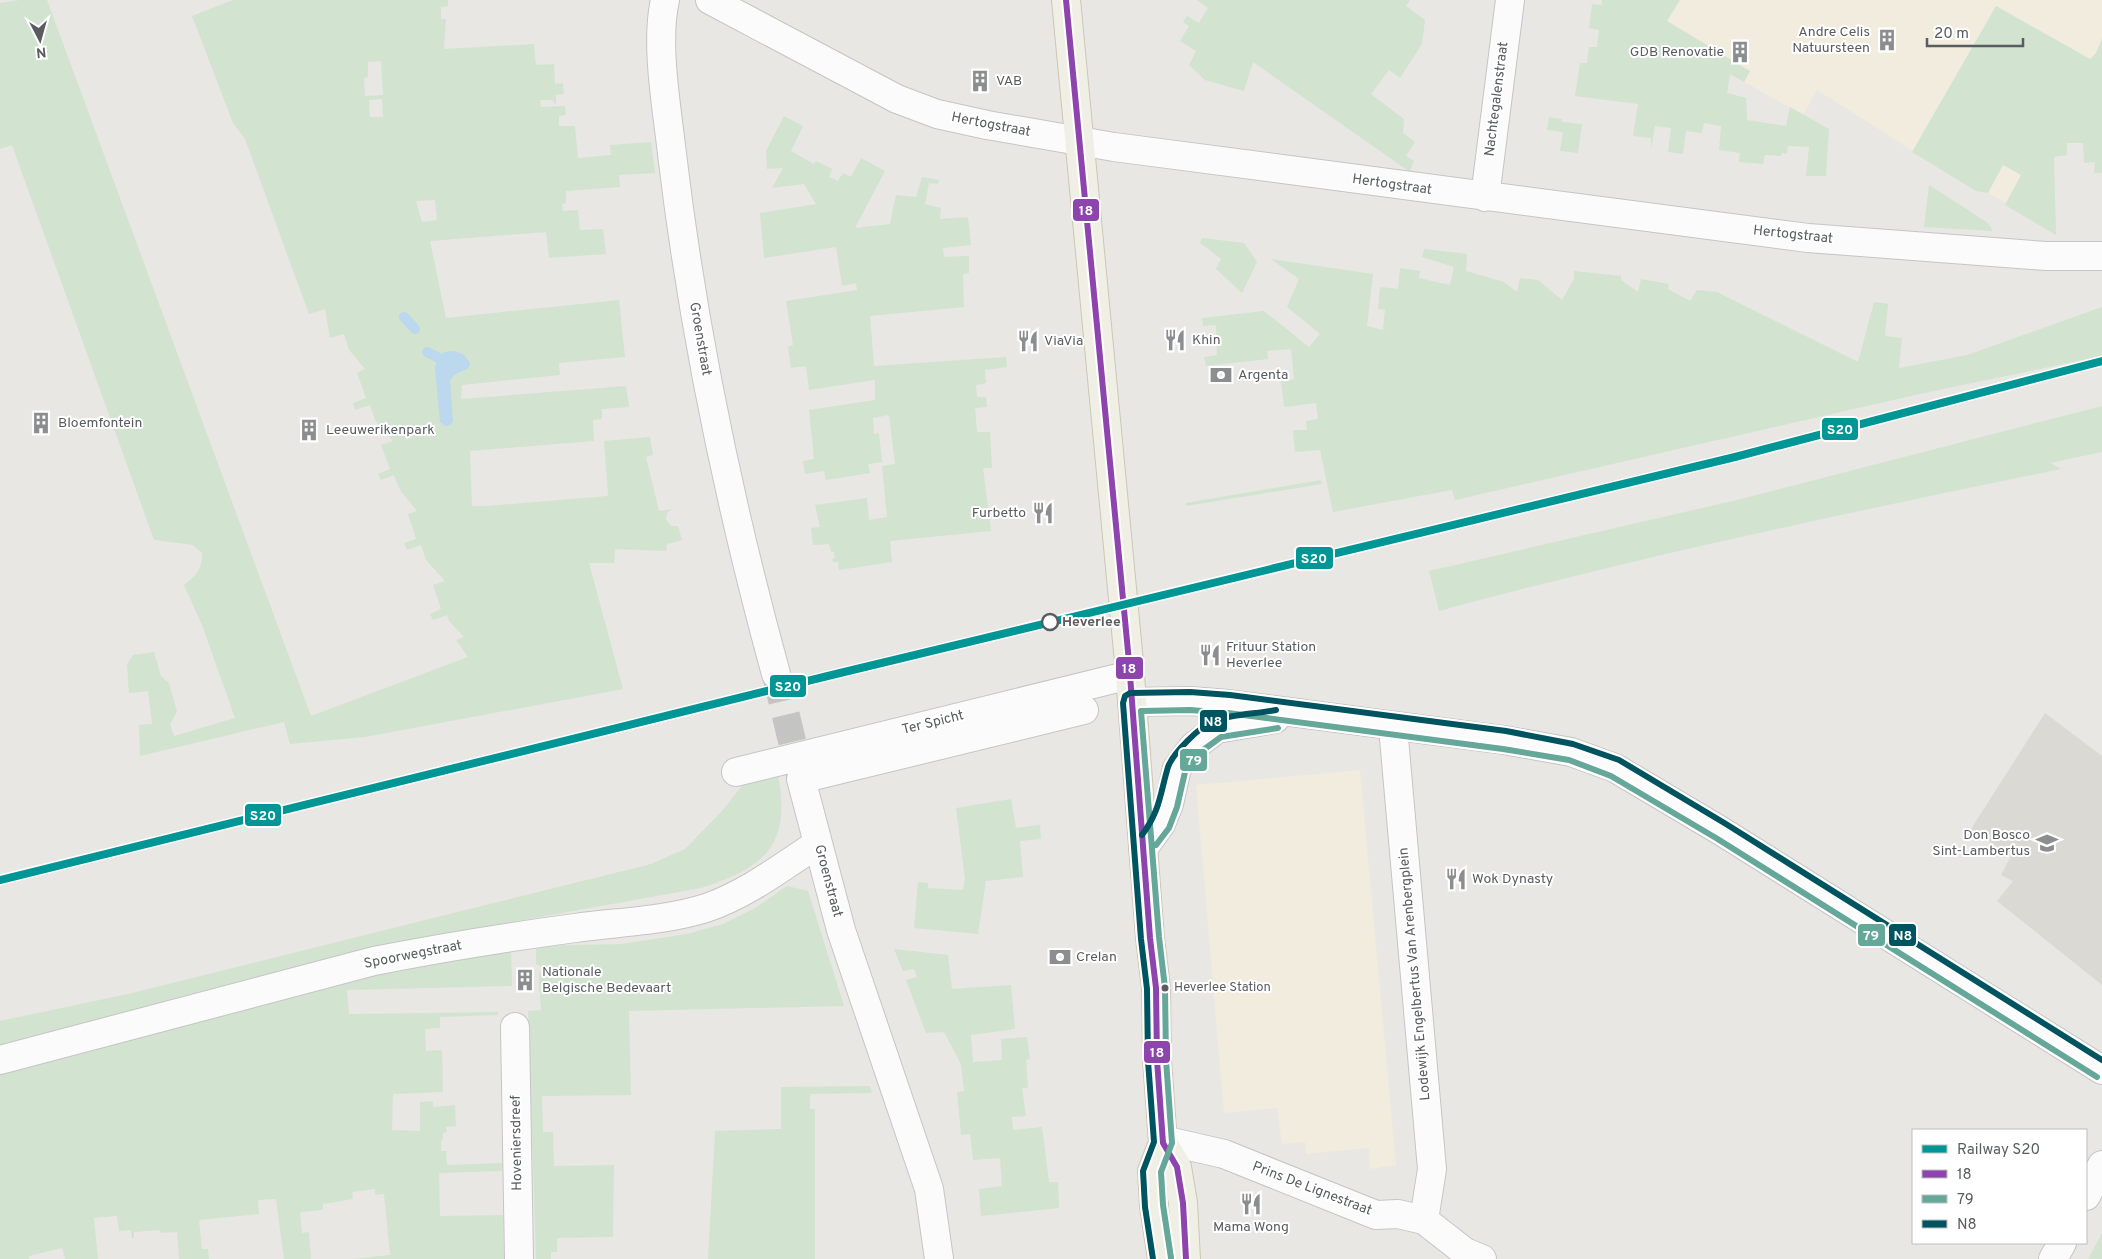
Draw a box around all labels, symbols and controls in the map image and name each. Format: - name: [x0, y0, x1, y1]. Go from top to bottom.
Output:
- north arrow: [15, 15, 65, 65]
- scale bar: [1927, 15, 2023, 47]
- place label: Andre Celis Natuursteen: [1792, 24, 1870, 57]
- text: 20 m: [1934, 25, 1969, 44]
- building icon: Andre Celis Natuursteen: [1874, 27, 1900, 53]
- building icon: GDB Renovatie: [1727, 39, 1753, 65]
- street label: Nachtegalenstraat: [1482, 41, 1512, 157]
- text: N: [35, 42, 47, 60]
- place label: GDB Renovatie: [1630, 44, 1724, 61]
- building icon: VAB: [967, 68, 993, 94]
- place label: VAB: [996, 73, 1022, 90]
- street label: Hertogstraat: [950, 109, 1032, 141]
- street label: Hertogstraat: [1351, 171, 1433, 199]
- line badge: 18: [1072, 198, 1100, 222]
- text: 18: [1079, 203, 1093, 220]
- street label: Hertogstraat: [1752, 222, 1834, 248]
- street label: Groenstraat: [685, 301, 715, 377]
- restaurant icon: Khin: [1162, 327, 1188, 353]
- restaurant icon: ViaVia: [1015, 328, 1041, 354]
- place label: Khin: [1192, 332, 1221, 349]
- place label: ViaVia: [1044, 333, 1083, 350]
- bank icon: Argenta: [1208, 362, 1234, 388]
- place label: Argenta: [1238, 367, 1288, 384]
- building icon: Bloemfontein: [28, 410, 54, 436]
- place label: Bloemfontein: [58, 415, 142, 432]
- building icon: Leeuwerikenpark: [296, 417, 322, 443]
- line badge: S20: [1821, 417, 1859, 441]
- place label: Leeuwerikenpark: [326, 422, 435, 439]
- text: S20: [1827, 422, 1853, 439]
- restaurant icon: Furbetto: [1030, 500, 1056, 526]
- place label: Furbetto: [972, 505, 1026, 522]
- line badge: S20: [1295, 546, 1334, 570]
- text: S20: [1301, 551, 1327, 568]
- marker: Heverlee: [1041, 613, 1059, 631]
- place label: Heverlee: [1062, 614, 1121, 631]
- place label: Frituur Station Heverlee: [1226, 639, 1316, 672]
- restaurant icon: Frituur Station Heverlee: [1197, 642, 1223, 668]
- line badge: 18: [1115, 656, 1144, 680]
- text: 18: [1122, 661, 1136, 678]
- line badge: S20: [769, 674, 807, 698]
- text: S20: [775, 679, 801, 696]
- street label: Ter Spicht: [900, 707, 966, 739]
- line badge: N8: [1199, 709, 1228, 733]
- text: N8: [1204, 714, 1222, 731]
- line badge: 79: [1179, 748, 1208, 772]
- text: 79: [1186, 753, 1202, 770]
- line badge: S20: [244, 803, 282, 827]
- text: S20: [250, 808, 276, 825]
- place label: Don Bosco Sint-Lambertus: [1932, 827, 2030, 860]
- school or university icon: Don Bosco Sint-Lambertus: [2034, 830, 2060, 856]
- street label: Groenstraat: [810, 843, 846, 919]
- street label: Lodewijk Engelbertus Van Arenbergplein: [1395, 847, 1435, 1101]
- restaurant icon: Wok Dynasty: [1443, 866, 1469, 892]
- place label: Wok Dynasty: [1472, 871, 1553, 888]
- line badge: 79: [1857, 923, 1886, 947]
- line badge: N8: [1888, 923, 1917, 947]
- text: 79: [1863, 928, 1879, 945]
- text: N8: [1894, 928, 1912, 945]
- street label: Spoorwegstraat: [363, 937, 463, 973]
- bank icon: Crelan: [1047, 944, 1073, 970]
- place label: Crelan: [1076, 949, 1117, 966]
- place label: Nationale Belgische Bedevaart: [542, 964, 671, 997]
- building icon: Nationale Belgische Bedevaart: [512, 967, 538, 993]
- place label: Heverlee Station: [1174, 980, 1271, 996]
- marker: Heverlee Station: [1160, 983, 1170, 993]
- line badge: 18: [1143, 1040, 1171, 1064]
- text: 18: [1150, 1045, 1164, 1062]
- street label: Hoveniersdreef: [508, 1095, 526, 1191]
- legend: [1912, 1129, 2087, 1244]
- text: Railway S20: [1957, 1141, 2040, 1160]
- street label: Prins De Lignestraat: [1250, 1158, 1374, 1220]
- text: 18: [1957, 1166, 1972, 1185]
- restaurant icon: Mama Wong: [1238, 1191, 1264, 1217]
- text: 79: [1957, 1191, 1974, 1210]
- text: N8: [1957, 1216, 1977, 1235]
- place label: Mama Wong: [1213, 1219, 1289, 1236]

